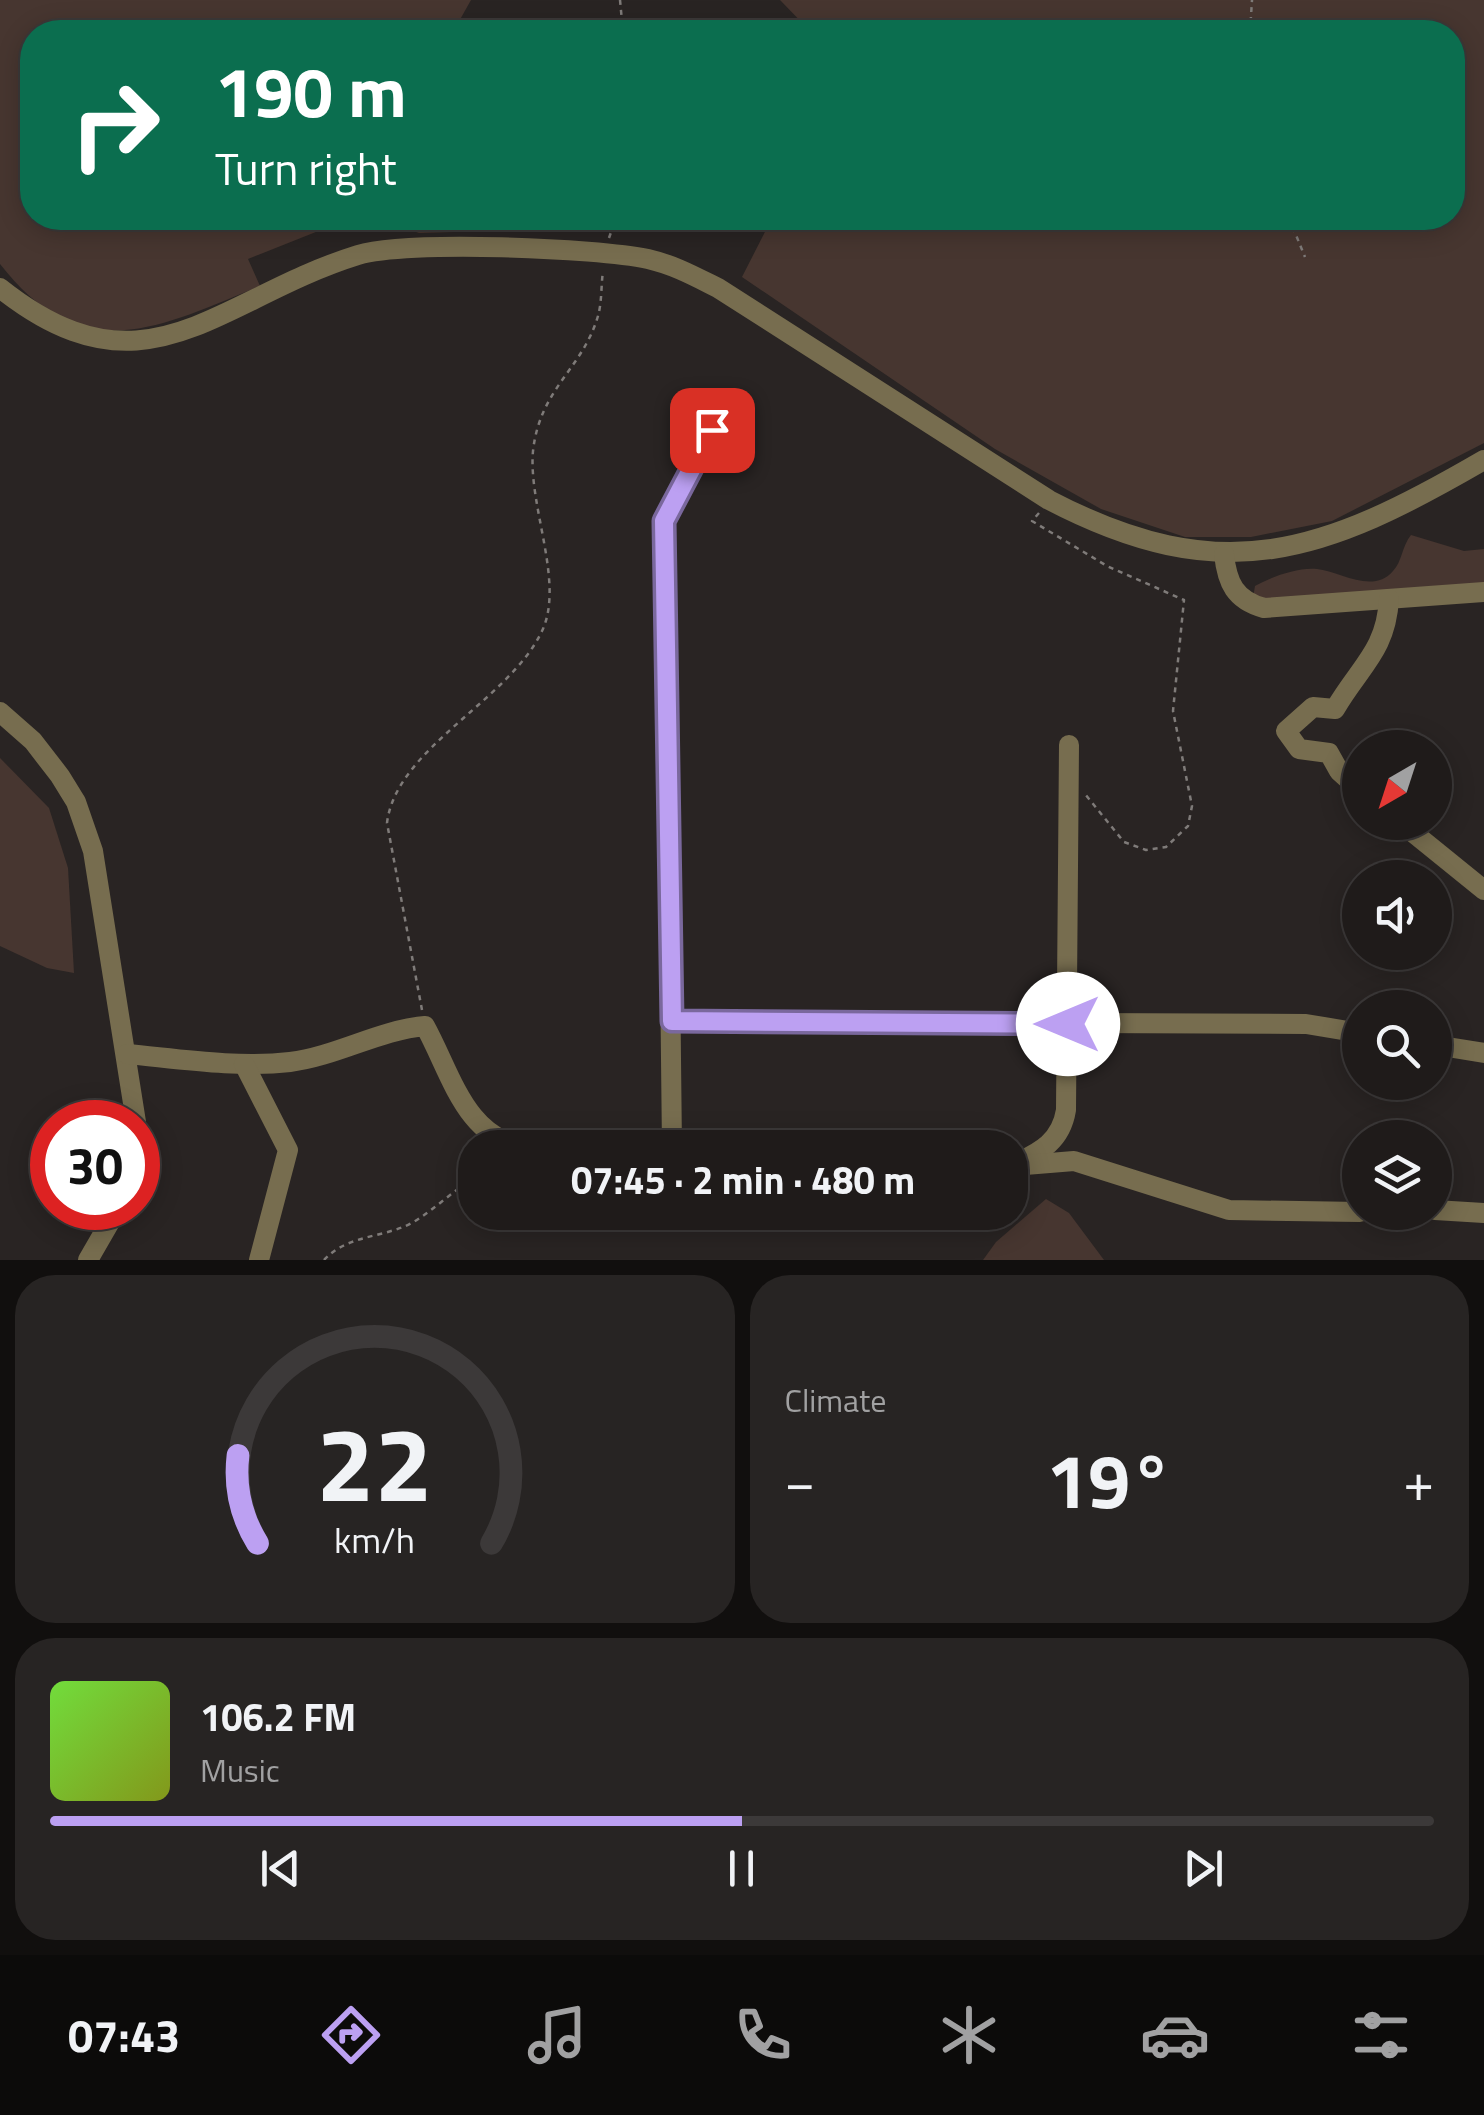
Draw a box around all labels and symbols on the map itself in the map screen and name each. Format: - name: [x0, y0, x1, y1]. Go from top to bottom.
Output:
- pin: [670, 388, 755, 473]
- north arrow: [1342, 730, 1452, 840]
- position arrow: [1016, 972, 1120, 1076]
- speed limit sign: 30: [30, 1100, 160, 1230]

